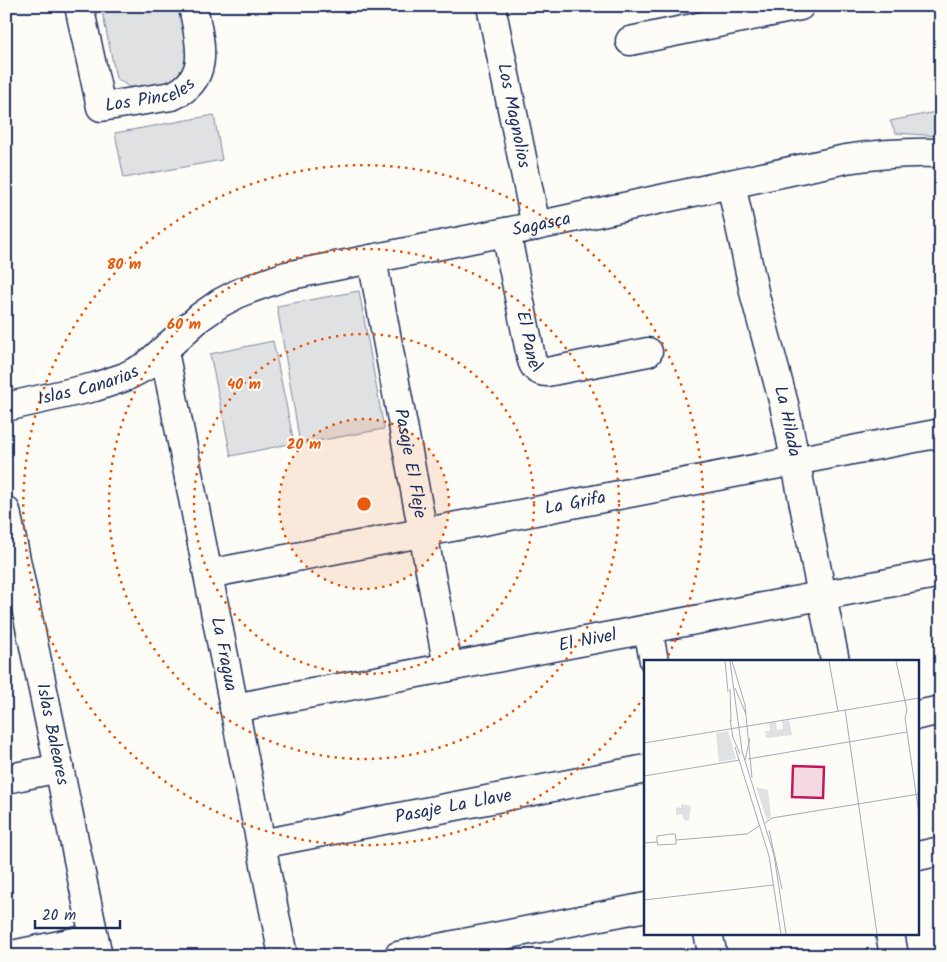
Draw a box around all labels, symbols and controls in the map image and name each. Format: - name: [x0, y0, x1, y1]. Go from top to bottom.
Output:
- street label: Los Magnolios: [489, 61, 538, 171]
- street label: Los Pinceles: [103, 71, 203, 121]
- street label: Sagasca: [510, 204, 574, 245]
- text: 80 m: [107, 253, 141, 277]
- street label: El Panel: [508, 308, 548, 382]
- text: 60 m: [167, 313, 201, 337]
- street label: Islas Canarias: [35, 357, 145, 414]
- text: 40 m: [227, 373, 261, 397]
- street label: La Hilada: [765, 382, 809, 460]
- street label: Pasaje El Fleje: [386, 406, 435, 521]
- text: 20 m: [287, 433, 321, 457]
- street label: La Grifa: [542, 483, 608, 523]
- centre of rings: [355, 495, 373, 513]
- street label: La Fragua: [202, 615, 245, 694]
- street label: El Nivel: [556, 621, 620, 660]
- inset map: [644, 660, 920, 934]
- street label: Islas Baleares: [27, 681, 77, 788]
- street label: Pasaje La Llave: [393, 781, 514, 832]
- scale bar: [35, 897, 120, 929]
- text: 20 m: [42, 904, 76, 928]

